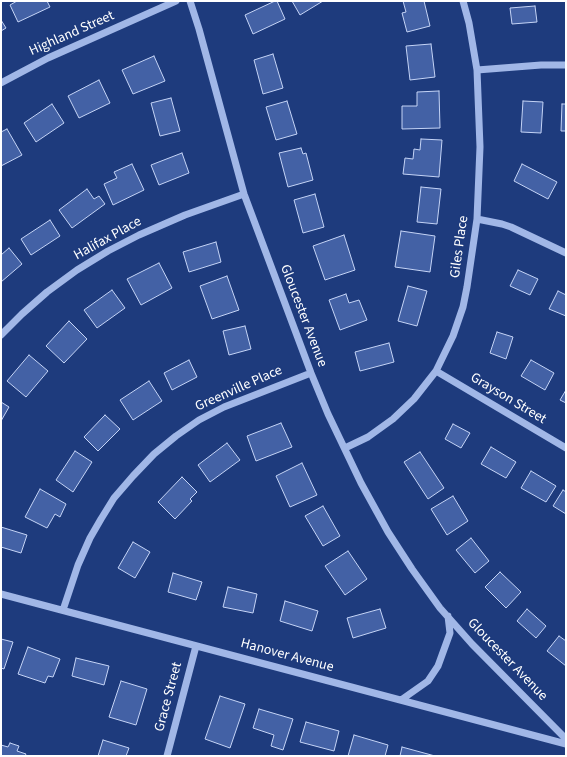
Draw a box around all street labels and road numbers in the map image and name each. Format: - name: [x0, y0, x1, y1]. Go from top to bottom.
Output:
- street label: Highland Street: [27, 8, 117, 60]
- street label: Halifax Place: [71, 214, 145, 264]
- street label: Giles Place: [447, 215, 473, 279]
- street label: Gloucester Avenue: [276, 262, 330, 370]
- street label: Greenville Place: [193, 362, 285, 416]
- street label: Grayson Street: [467, 370, 549, 428]
- street label: Gloucester Avenue: [463, 615, 551, 705]
- street label: Hanover Avenue: [239, 636, 335, 676]
- street label: Grace Street: [152, 660, 186, 734]

